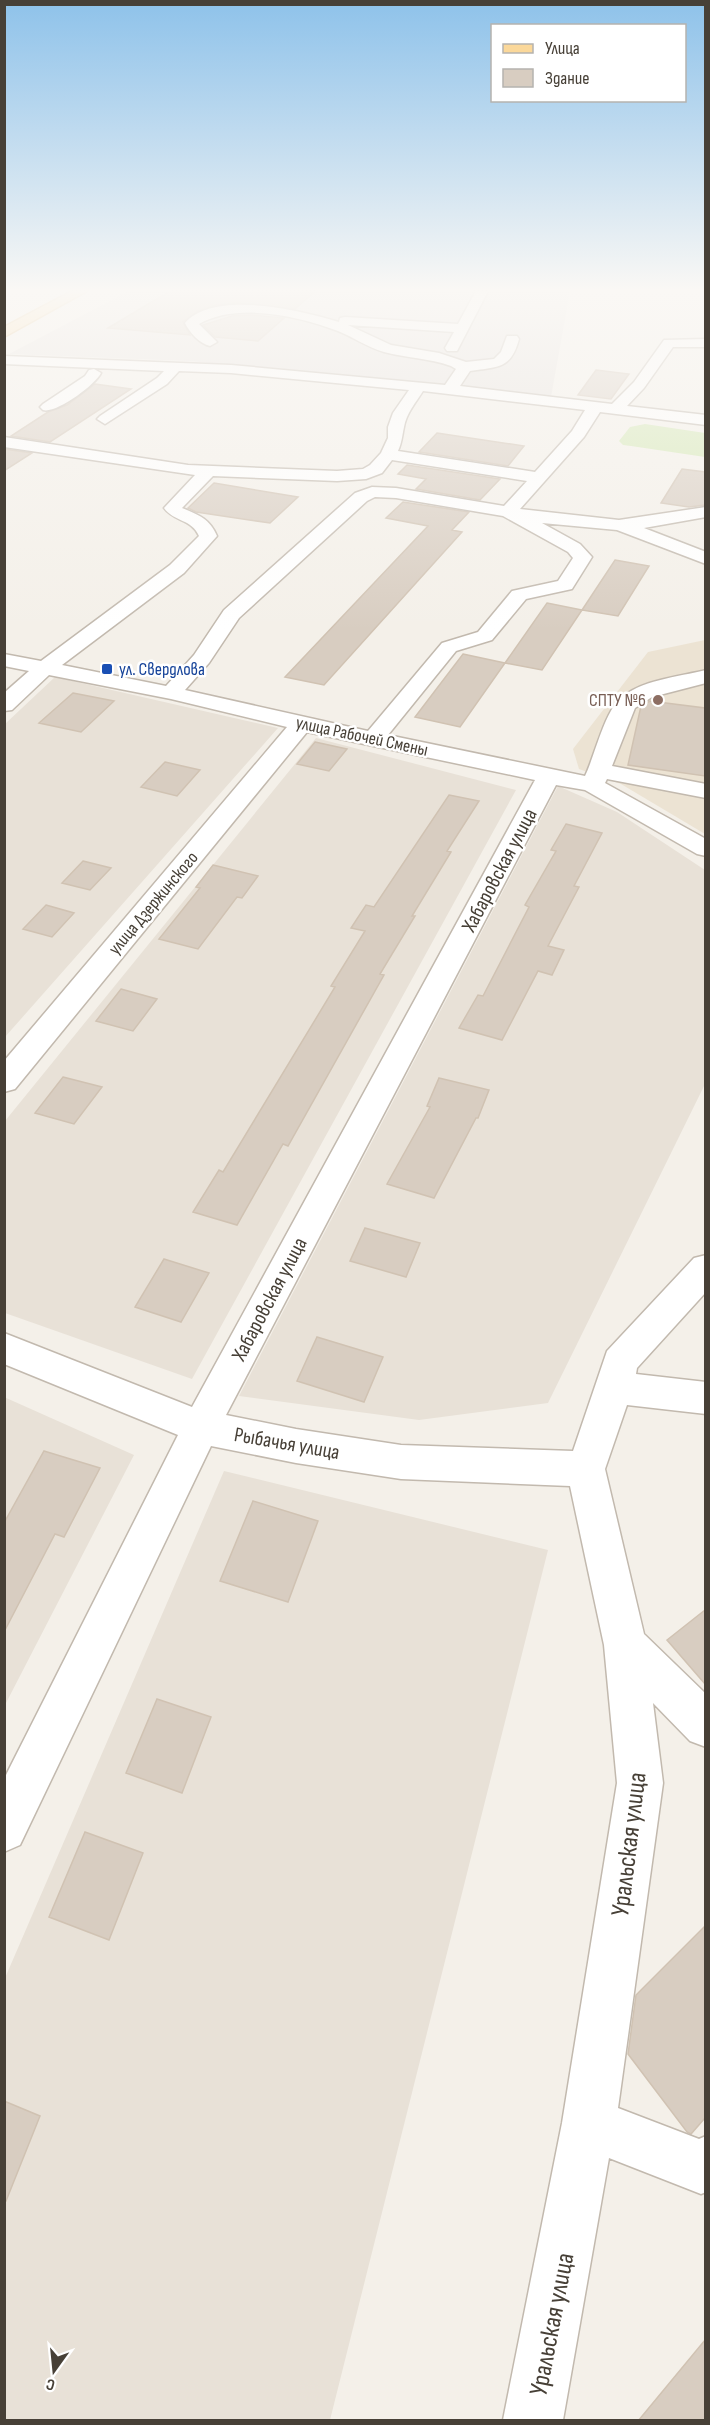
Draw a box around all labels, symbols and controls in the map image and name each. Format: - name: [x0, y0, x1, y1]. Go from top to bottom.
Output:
- legend: [491, 24, 686, 102]
- text: Улица: [545, 38, 580, 59]
- text: Здание: [545, 68, 590, 89]
- place label: ул. Свердлова: [119, 659, 205, 680]
- marker: ул. Свердлова: [100, 662, 114, 676]
- place label: СПТУ №6: [589, 690, 646, 711]
- marker: СПТУ №6: [651, 693, 665, 707]
- street label: улица Рабочей Смены: [294, 712, 430, 761]
- street label: Хабаровская улица: [456, 804, 543, 937]
- street label: улица Дзержинского: [104, 848, 203, 959]
- street label: Хабаровская улица: [226, 1233, 313, 1366]
- street label: Рыбачья улица: [232, 1422, 342, 1465]
- street label: Уральская улица: [605, 1770, 654, 1918]
- street label: Уральская улица: [523, 2250, 581, 2398]
- north arrow: [24, 2341, 84, 2401]
- text: С: [44, 2374, 57, 2394]

